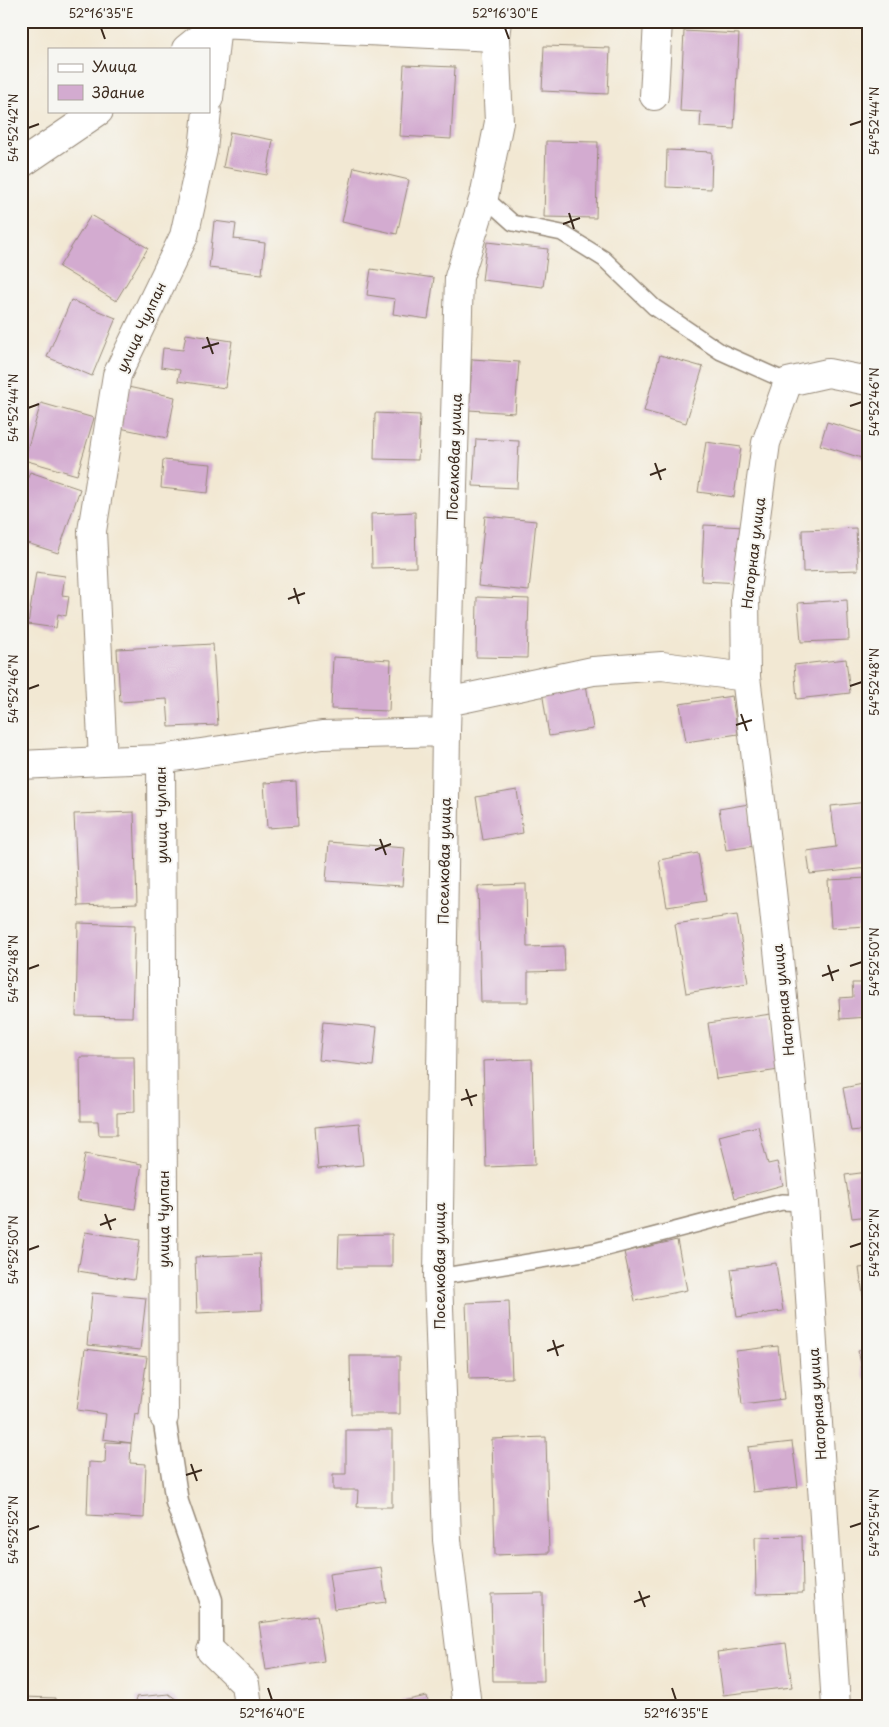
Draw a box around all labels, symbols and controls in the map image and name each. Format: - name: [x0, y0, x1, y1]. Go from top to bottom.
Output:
- text: 52°16'35"E: [68, 4, 134, 22]
- text: 52°16'30"E: [472, 4, 538, 22]
- legend: [48, 48, 210, 112]
- text: Улица: [92, 54, 137, 77]
- text: Здание: [92, 80, 145, 103]
- text: 54°52'44"N: [865, 87, 883, 155]
- text: 54°52'42"N: [4, 94, 22, 162]
- street label: улица Чулпан: [111, 278, 171, 376]
- text: 54°52'46"N: [865, 367, 883, 437]
- text: 54°52'44"N: [4, 374, 22, 442]
- street label: Поселковая улица: [441, 393, 467, 521]
- street label: Нагорная улица: [736, 496, 770, 610]
- text: 54°52'48"N: [865, 648, 883, 716]
- text: 54°52'46"N: [4, 654, 22, 724]
- street label: улица Чулпан: [150, 766, 172, 864]
- street label: Поселковая улица: [432, 797, 456, 925]
- text: 54°52'50"N: [865, 927, 883, 997]
- text: 54°52'48"N: [4, 935, 22, 1003]
- street label: Нагорная улица: [767, 943, 799, 1057]
- street label: улица Чулпан: [153, 1170, 174, 1268]
- street label: Поселковая улица: [429, 1202, 450, 1329]
- text: 54°52'52"N: [865, 1209, 883, 1277]
- text: 54°52'50"N: [4, 1215, 22, 1285]
- street label: Нагорная улица: [803, 1347, 831, 1461]
- text: 54°52'54"N: [865, 1489, 883, 1557]
- text: 54°52'52"N: [4, 1496, 22, 1564]
- text: 52°16'40"E: [239, 1704, 305, 1722]
- text: 52°16'35"E: [643, 1704, 709, 1722]

